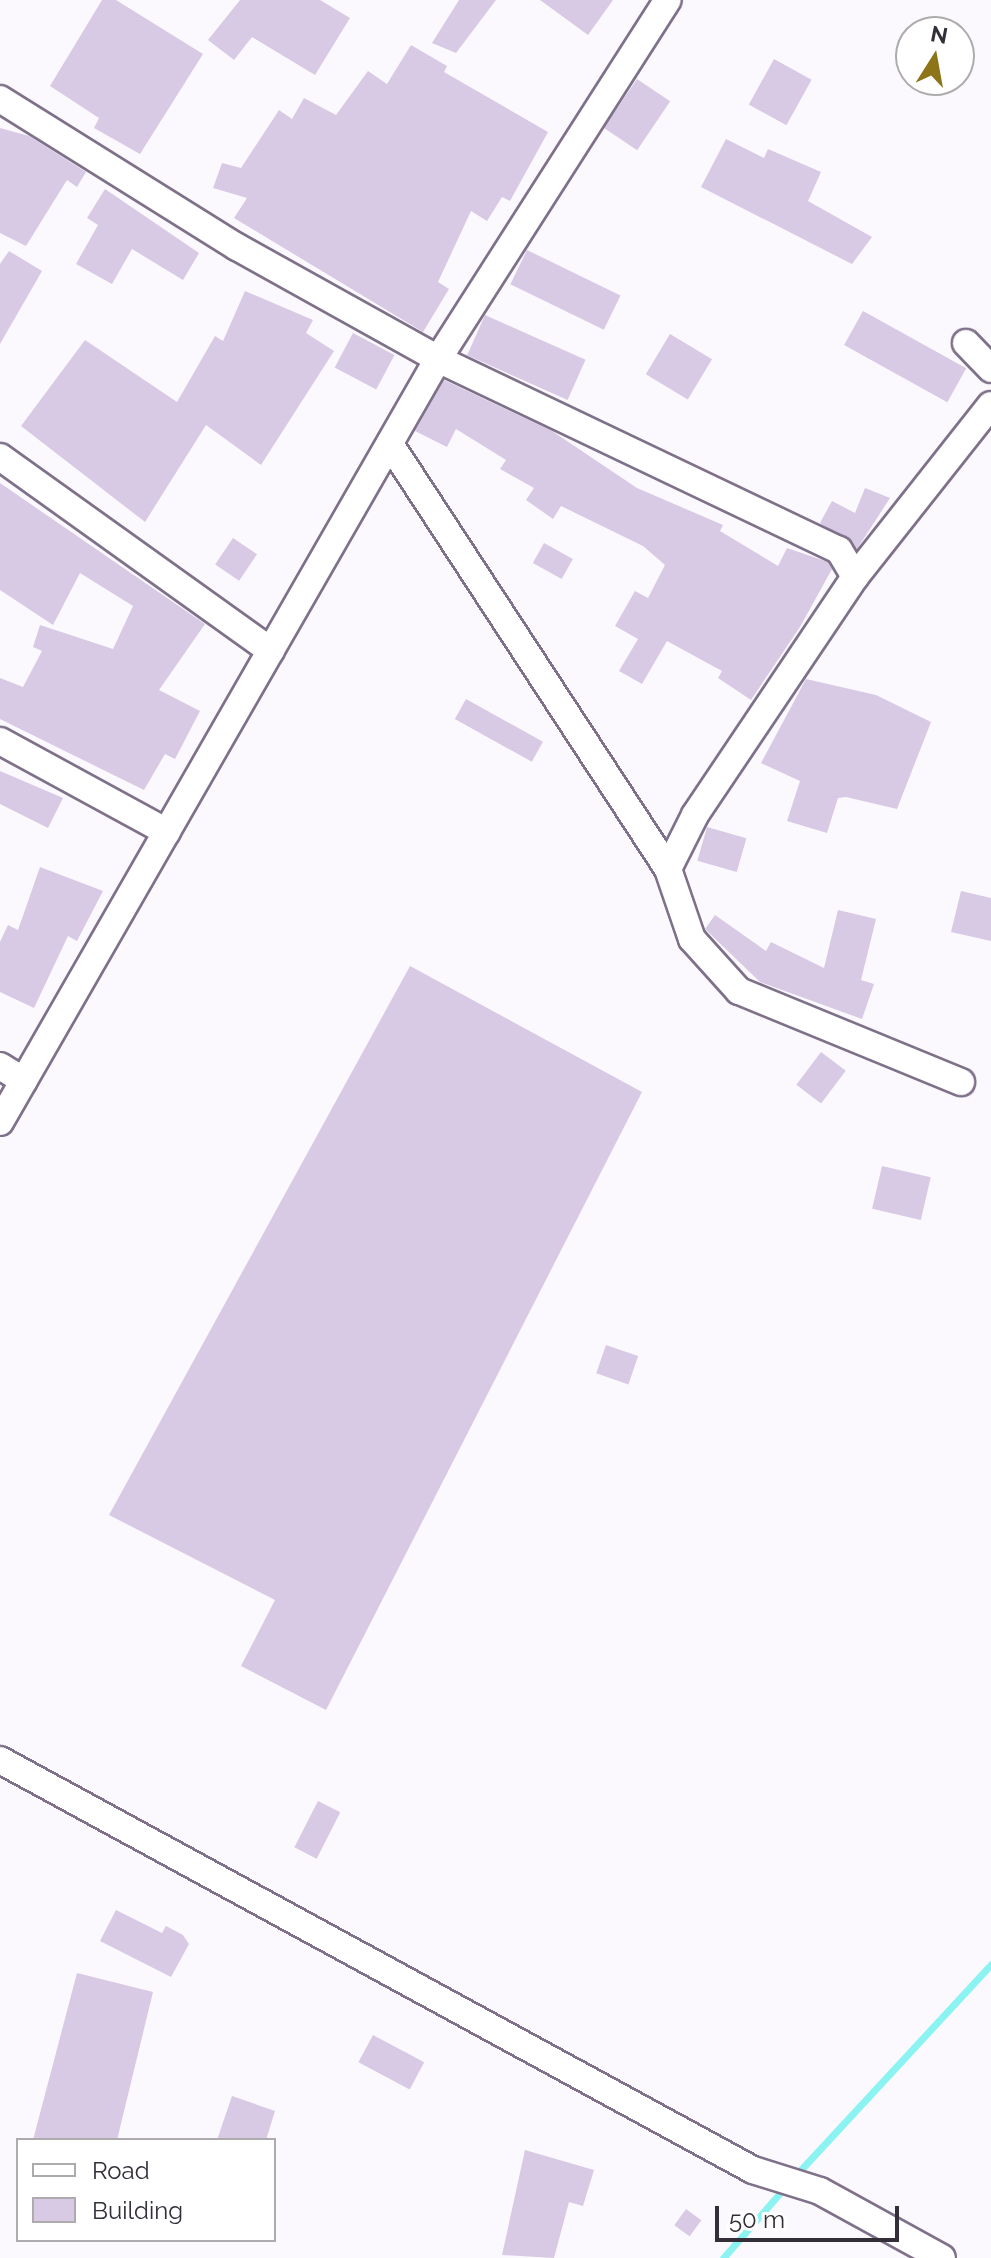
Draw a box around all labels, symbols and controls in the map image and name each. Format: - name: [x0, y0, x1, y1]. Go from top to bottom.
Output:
- north arrow: [895, 16, 975, 96]
- text: N: [928, 20, 950, 49]
- legend: [16, 2138, 276, 2242]
- text: Road: [92, 2156, 150, 2185]
- scale bar: [719, 2190, 903, 2240]
- text: Building: [92, 2196, 183, 2225]
- text: 50 m: [729, 2205, 785, 2234]

